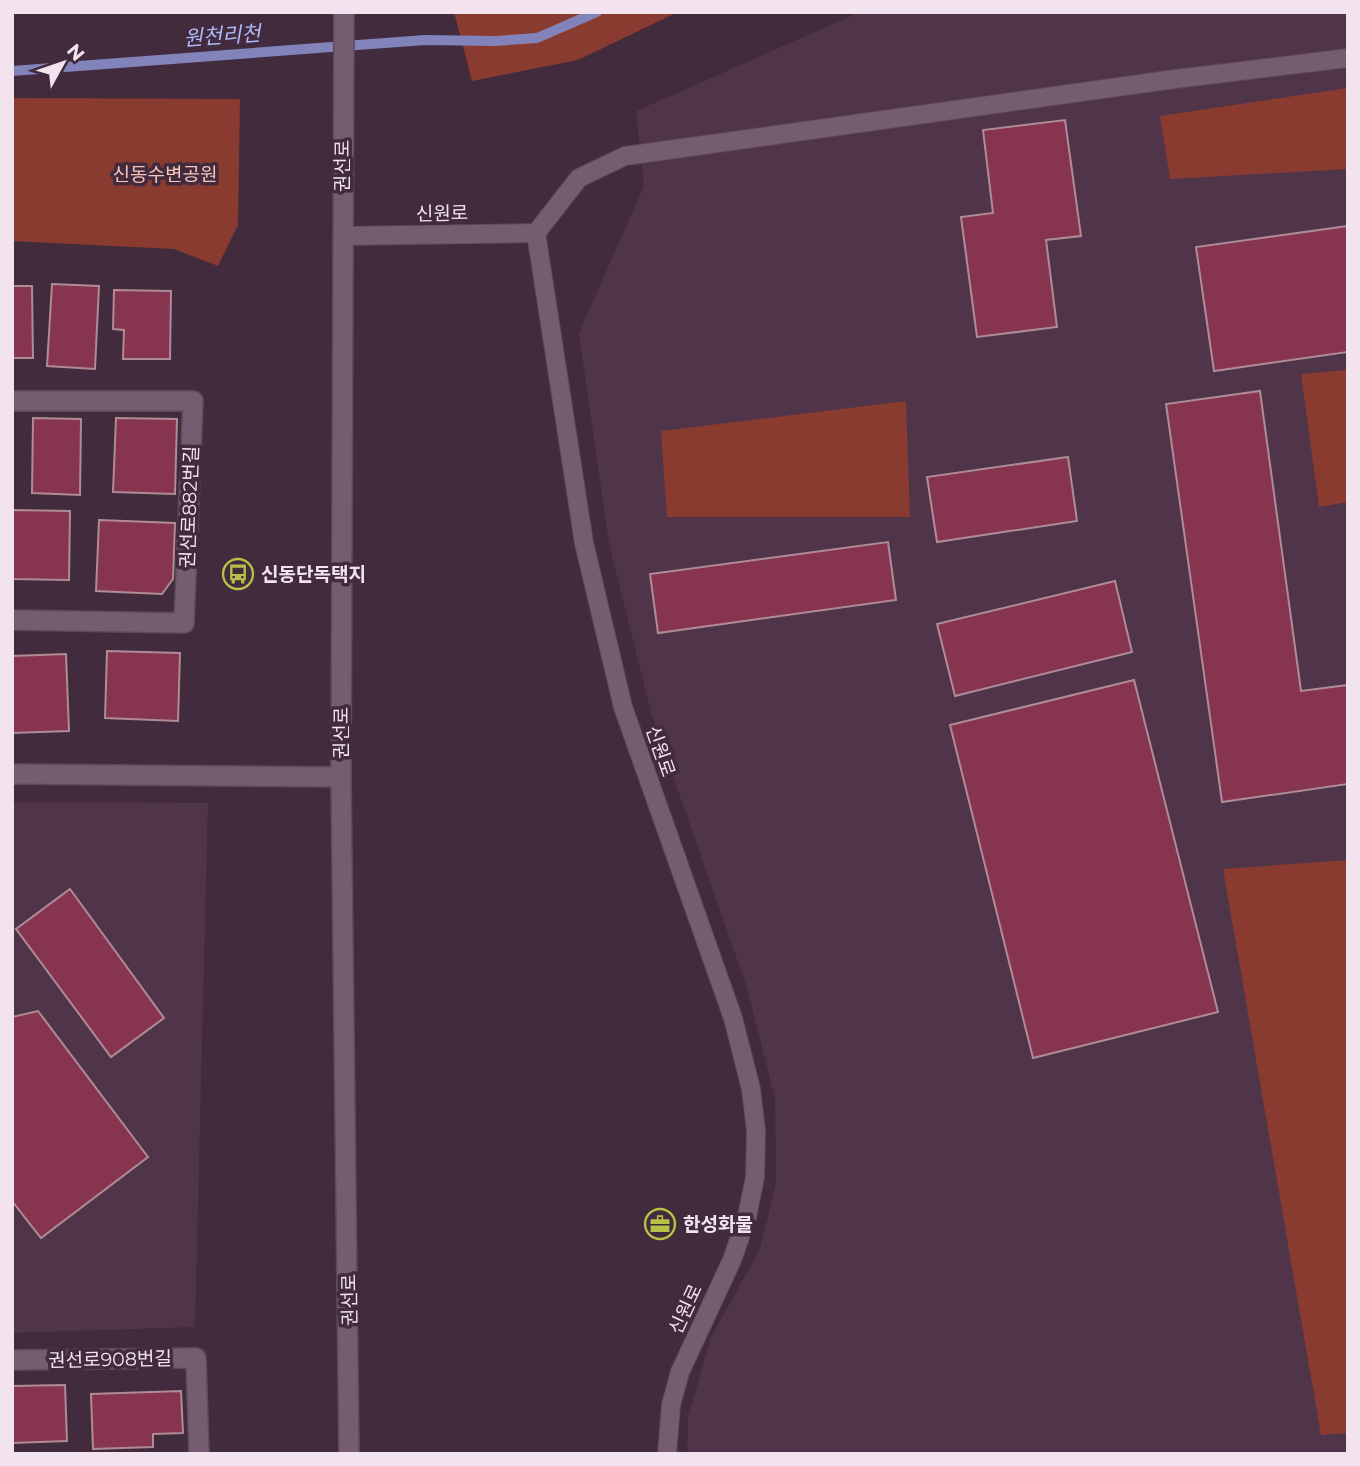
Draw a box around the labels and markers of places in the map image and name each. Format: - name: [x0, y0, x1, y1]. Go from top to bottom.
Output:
- bus stop icon: 신동단독택지: [221, 557, 255, 591]
- place label: 신동단독택지: [261, 563, 366, 586]
- office icon: 한성화물: [643, 1207, 677, 1241]
- place label: 한성화물: [683, 1213, 753, 1236]

